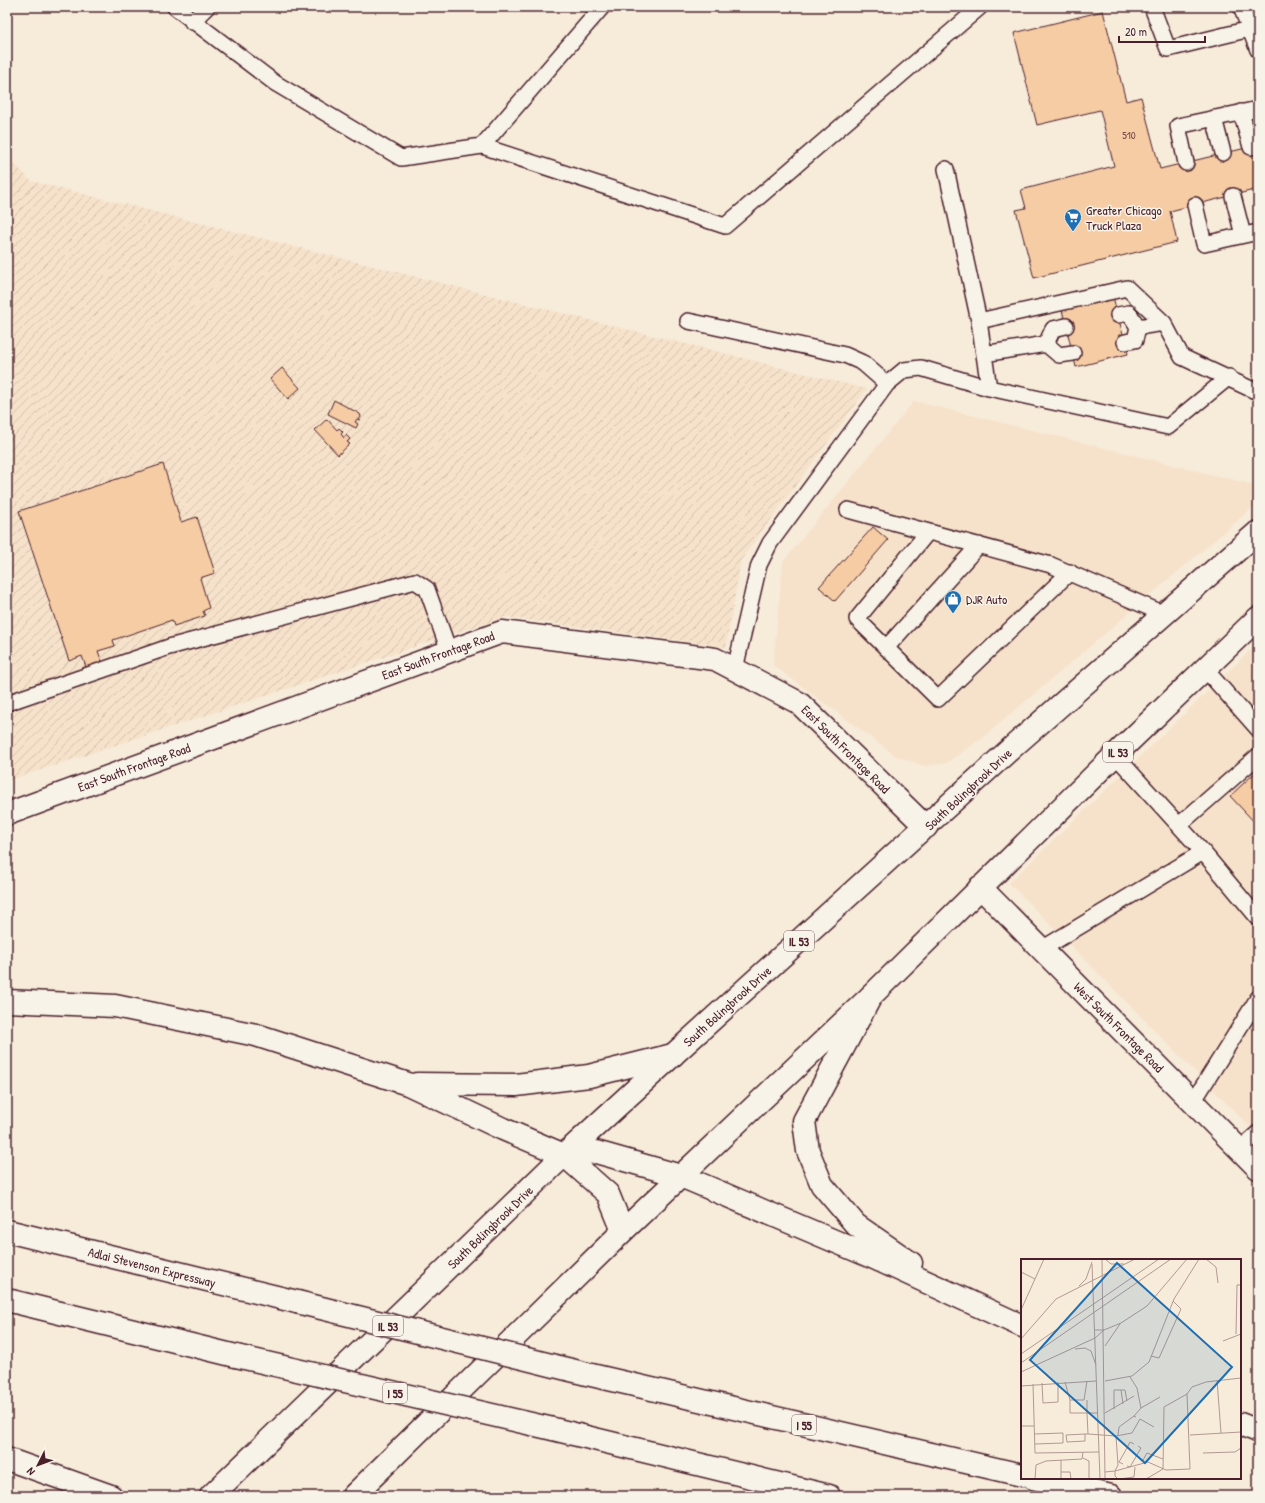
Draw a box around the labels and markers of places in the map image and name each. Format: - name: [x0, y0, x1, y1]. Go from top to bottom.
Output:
- place label: Greater Chicago Truck Plaza: [1086, 201, 1162, 234]
- supermarket icon: Greater Chicago Truck Plaza: [1063, 207, 1083, 232]
- shop icon: DJR Auto: [943, 589, 963, 614]
- place label: DJR Auto: [966, 590, 1007, 608]

